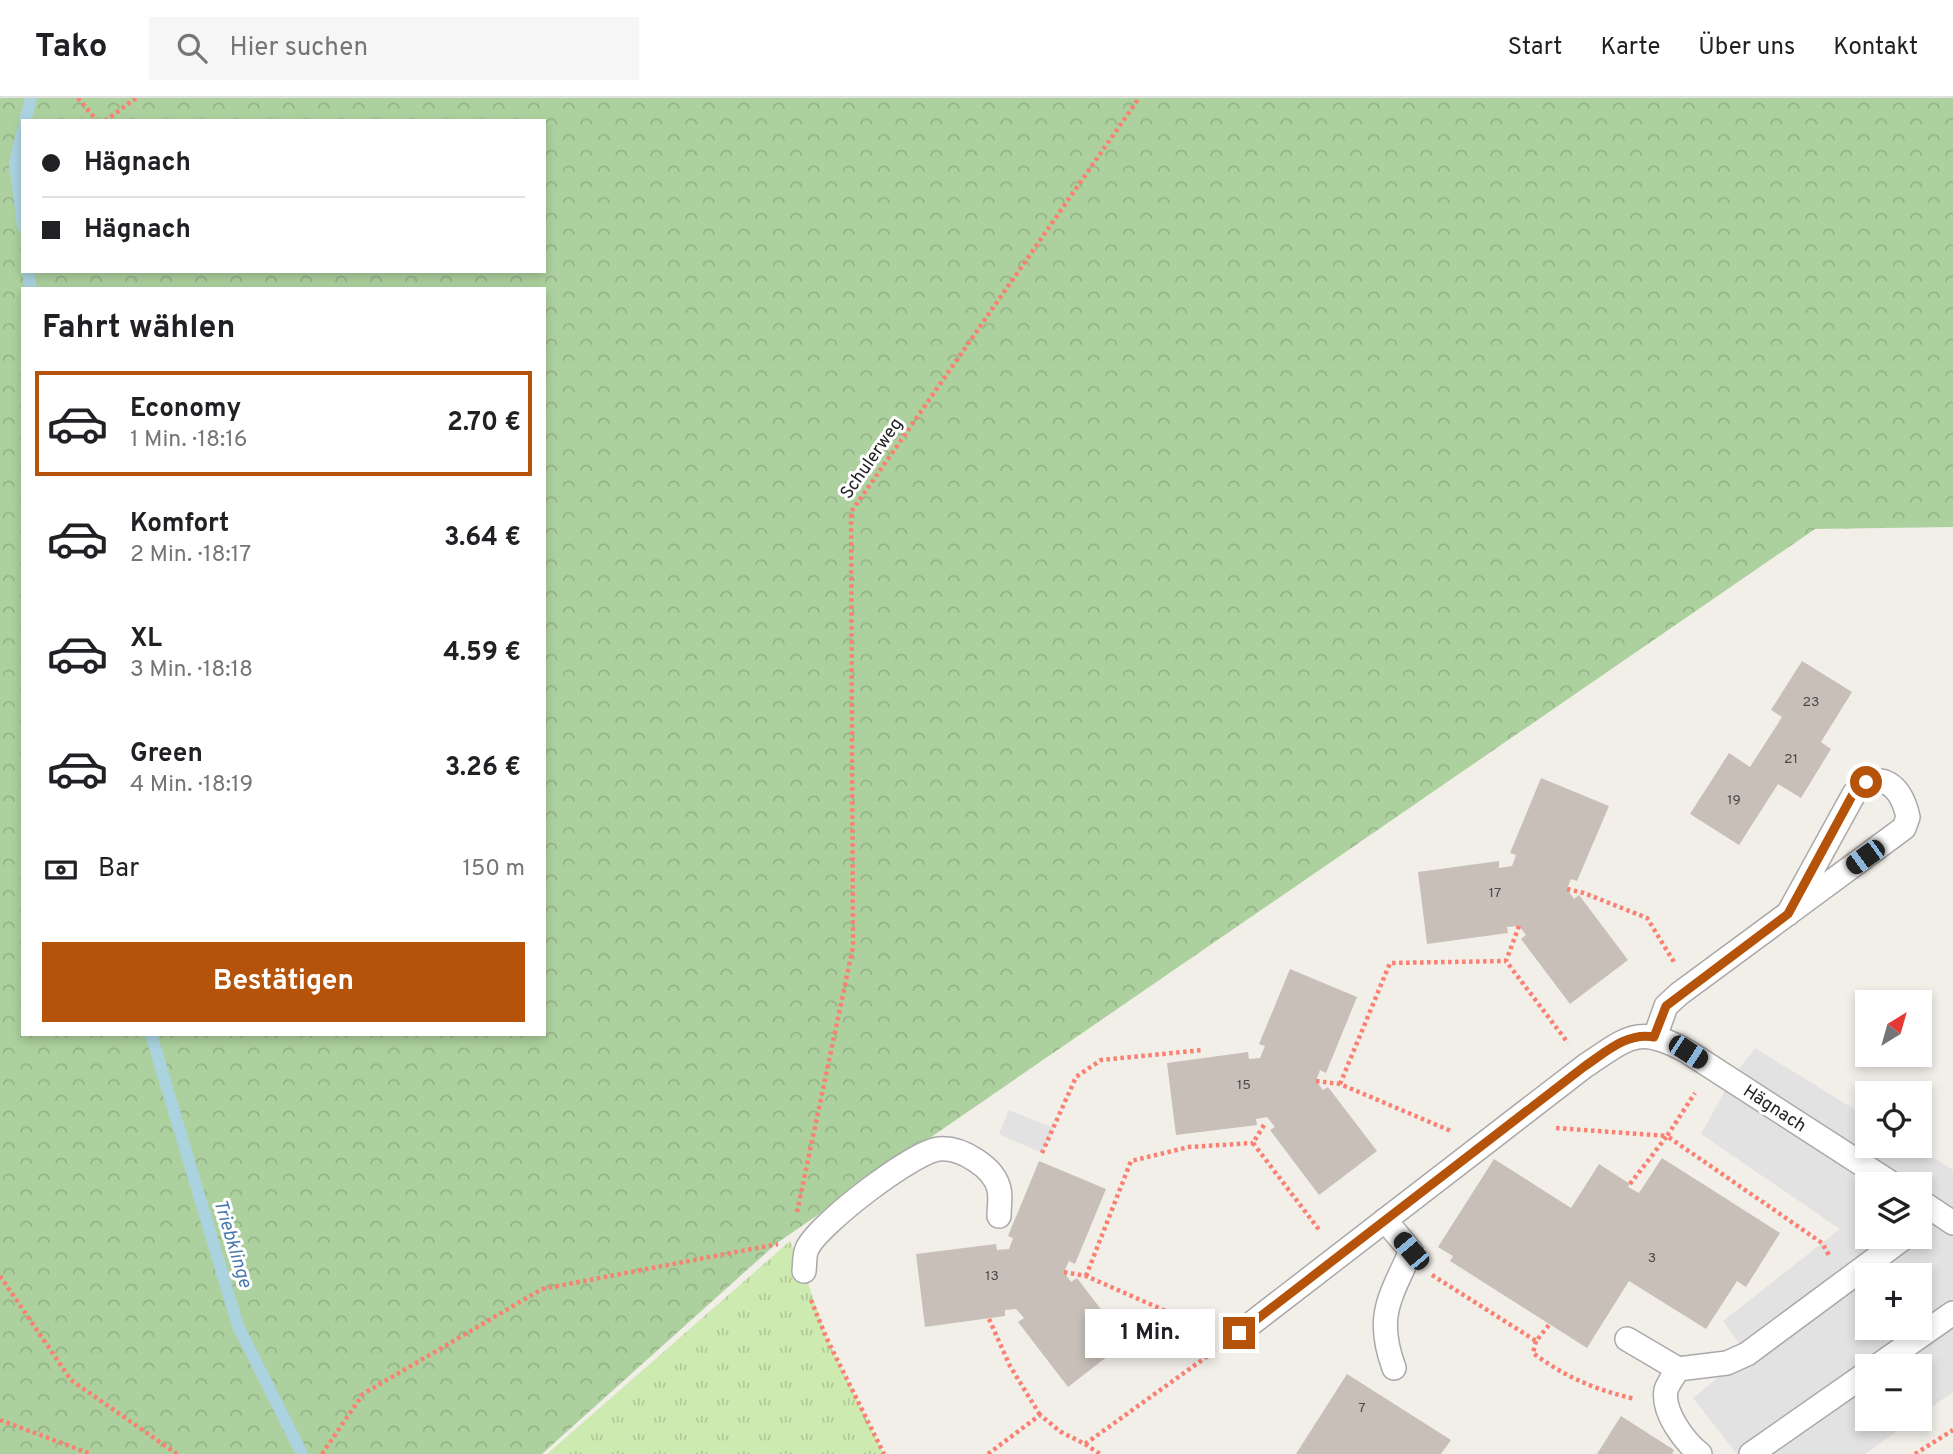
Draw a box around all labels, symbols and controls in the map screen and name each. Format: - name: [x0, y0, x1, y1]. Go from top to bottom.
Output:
- search box: [149, 17, 639, 80]
- text: Tako: [35, 27, 107, 69]
- icon: search: [173, 29, 211, 67]
- text: Hier suchen: [229, 32, 368, 65]
- text: Start: [1508, 33, 1562, 63]
- text: Karte: [1600, 33, 1660, 63]
- text: Über uns: [1698, 33, 1795, 63]
- text: Kontakt: [1833, 33, 1918, 63]
- text: Hägnach: [84, 147, 191, 180]
- text: Hägnach: [84, 214, 191, 247]
- text: Fahrt wählen: [42, 309, 235, 349]
- icon: car: [46, 392, 109, 455]
- text: Economy: [130, 393, 241, 426]
- text: 2.70 €: [447, 407, 521, 440]
- street label: Schulerweg: [836, 414, 909, 504]
- text: 1 Min. · 18:16: [130, 426, 248, 455]
- icon: car: [46, 507, 109, 570]
- text: Komfort: [130, 508, 229, 541]
- text: 3.64 €: [444, 522, 521, 555]
- text: 2 Min. · 18:17: [130, 541, 251, 570]
- icon: car: [46, 622, 109, 685]
- text: XL: [130, 623, 162, 656]
- text: 4.59 €: [443, 637, 521, 670]
- text: 3 Min. · 18:18: [130, 656, 253, 685]
- house number: 23: [1803, 694, 1820, 711]
- icon: car: [46, 737, 109, 800]
- text: Green: [130, 738, 203, 771]
- house number: 21: [1784, 751, 1798, 768]
- text: 3.26 €: [445, 752, 521, 785]
- route start: [1850, 766, 1882, 798]
- text: 4 Min. · 18:19: [130, 771, 253, 800]
- house number: 19: [1727, 792, 1741, 809]
- car: [1842, 836, 1889, 878]
- icon: cash: [42, 851, 80, 889]
- text: Bar: [98, 853, 139, 886]
- text: 150 m: [463, 855, 525, 884]
- house number: 17: [1489, 885, 1501, 902]
- button: Bestätigen: [42, 942, 525, 1022]
- north arrow: [1855, 990, 1932, 1068]
- map controls: [1855, 990, 1932, 1431]
- car: [1665, 1032, 1712, 1072]
- house number: 15: [1237, 1077, 1251, 1094]
- street label: Hägnach: [1738, 1080, 1810, 1138]
- button: locate: [1855, 1081, 1932, 1158]
- button: layers: [1855, 1172, 1932, 1249]
- water label: Triebklinge: [207, 1197, 257, 1291]
- car: [1390, 1228, 1433, 1274]
- house number: 3: [1648, 1250, 1656, 1267]
- button: +: [1855, 1263, 1932, 1340]
- house number: 13: [985, 1268, 999, 1285]
- callout: 1 Min.: [1085, 1308, 1214, 1358]
- route end: [1223, 1317, 1255, 1349]
- text: 1 Min.: [1120, 1319, 1180, 1348]
- button: −: [1855, 1354, 1932, 1431]
- house number: 7: [1358, 1400, 1366, 1417]

